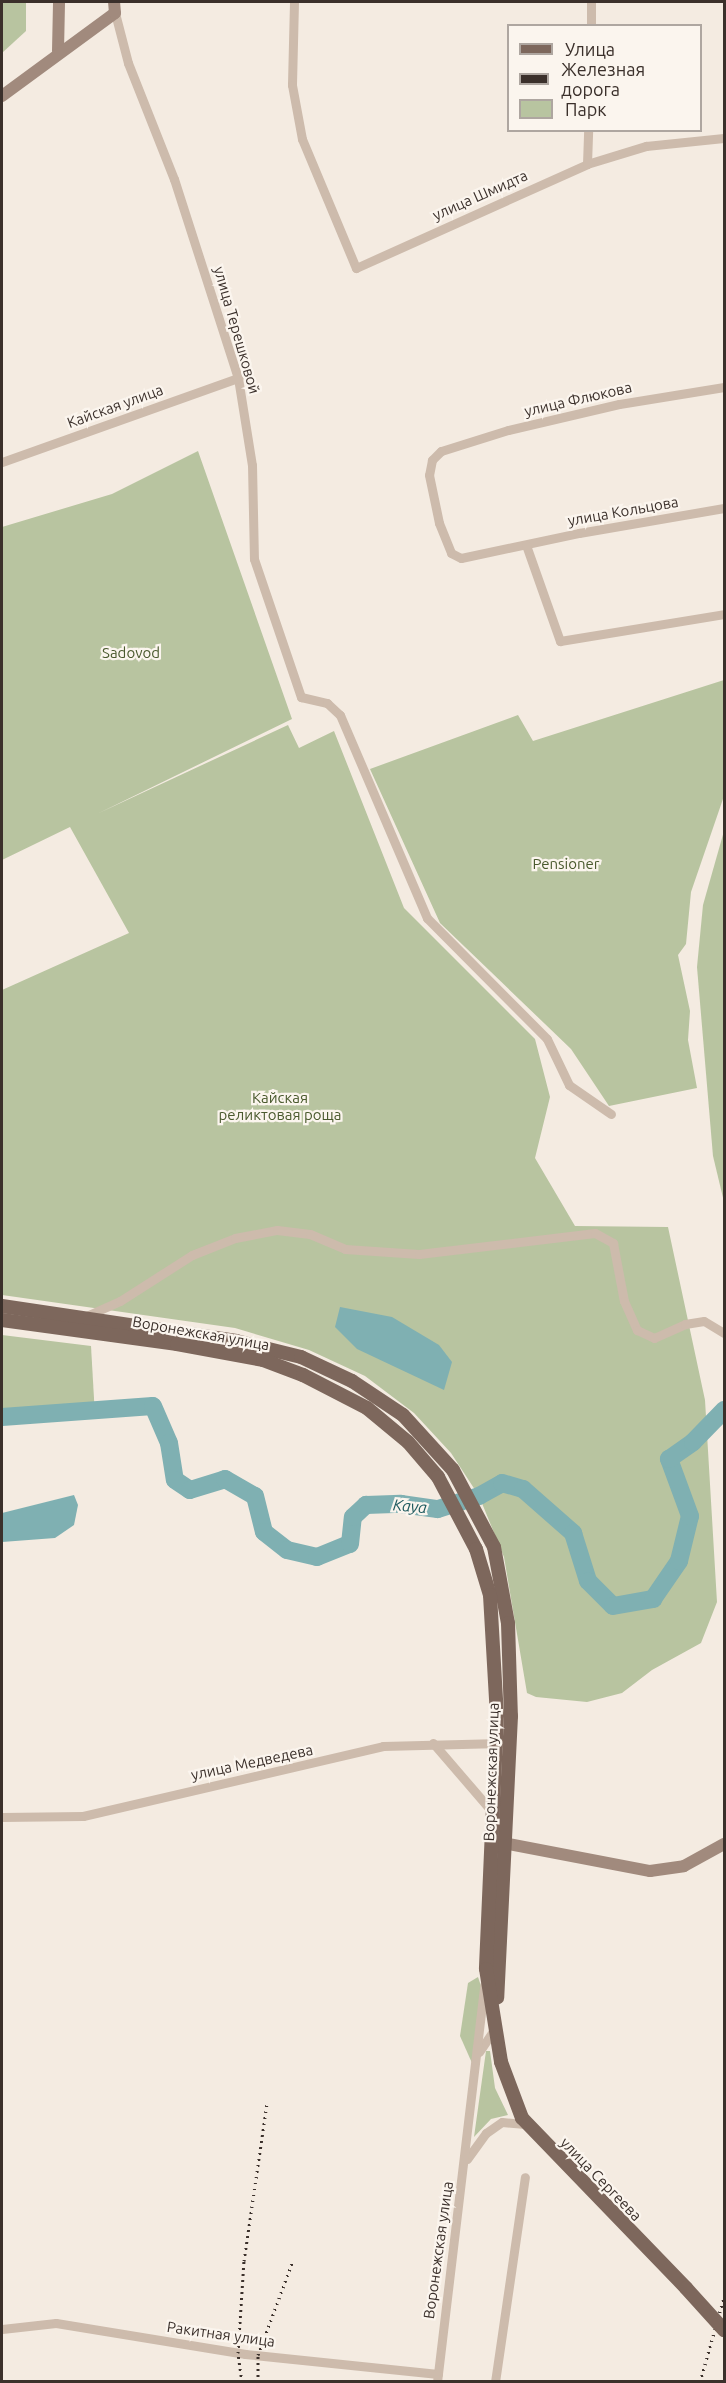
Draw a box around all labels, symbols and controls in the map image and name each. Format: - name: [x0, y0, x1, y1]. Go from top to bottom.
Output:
- legend: [507, 24, 702, 132]
- text: Улица: [565, 39, 615, 59]
- text: Железная дорога: [561, 59, 645, 99]
- text: Парк: [565, 99, 606, 119]
- street label: улица Шмидта: [430, 166, 530, 224]
- street label: улица Терешковой: [210, 264, 264, 396]
- street label: улица Флюкова: [522, 378, 634, 420]
- street label: Кайская улица: [65, 380, 165, 432]
- street label: улица Кольцова: [566, 492, 680, 530]
- park label: Sadovod: [102, 644, 160, 662]
- park label: Pensioner: [533, 855, 599, 873]
- park label: Кайская реликтовая роща: [219, 1088, 341, 1123]
- street label: Воронежская улица: [131, 1312, 271, 1354]
- water label: Kaya: [392, 1495, 428, 1517]
- street label: Воронежская улица: [480, 1702, 502, 1842]
- street label: улица Медведева: [189, 1740, 315, 1784]
- street label: улица Сергеева: [557, 2133, 645, 2225]
- street label: Воронежская улица: [419, 2180, 457, 2320]
- street label: Ракитная улица: [166, 2318, 276, 2350]

